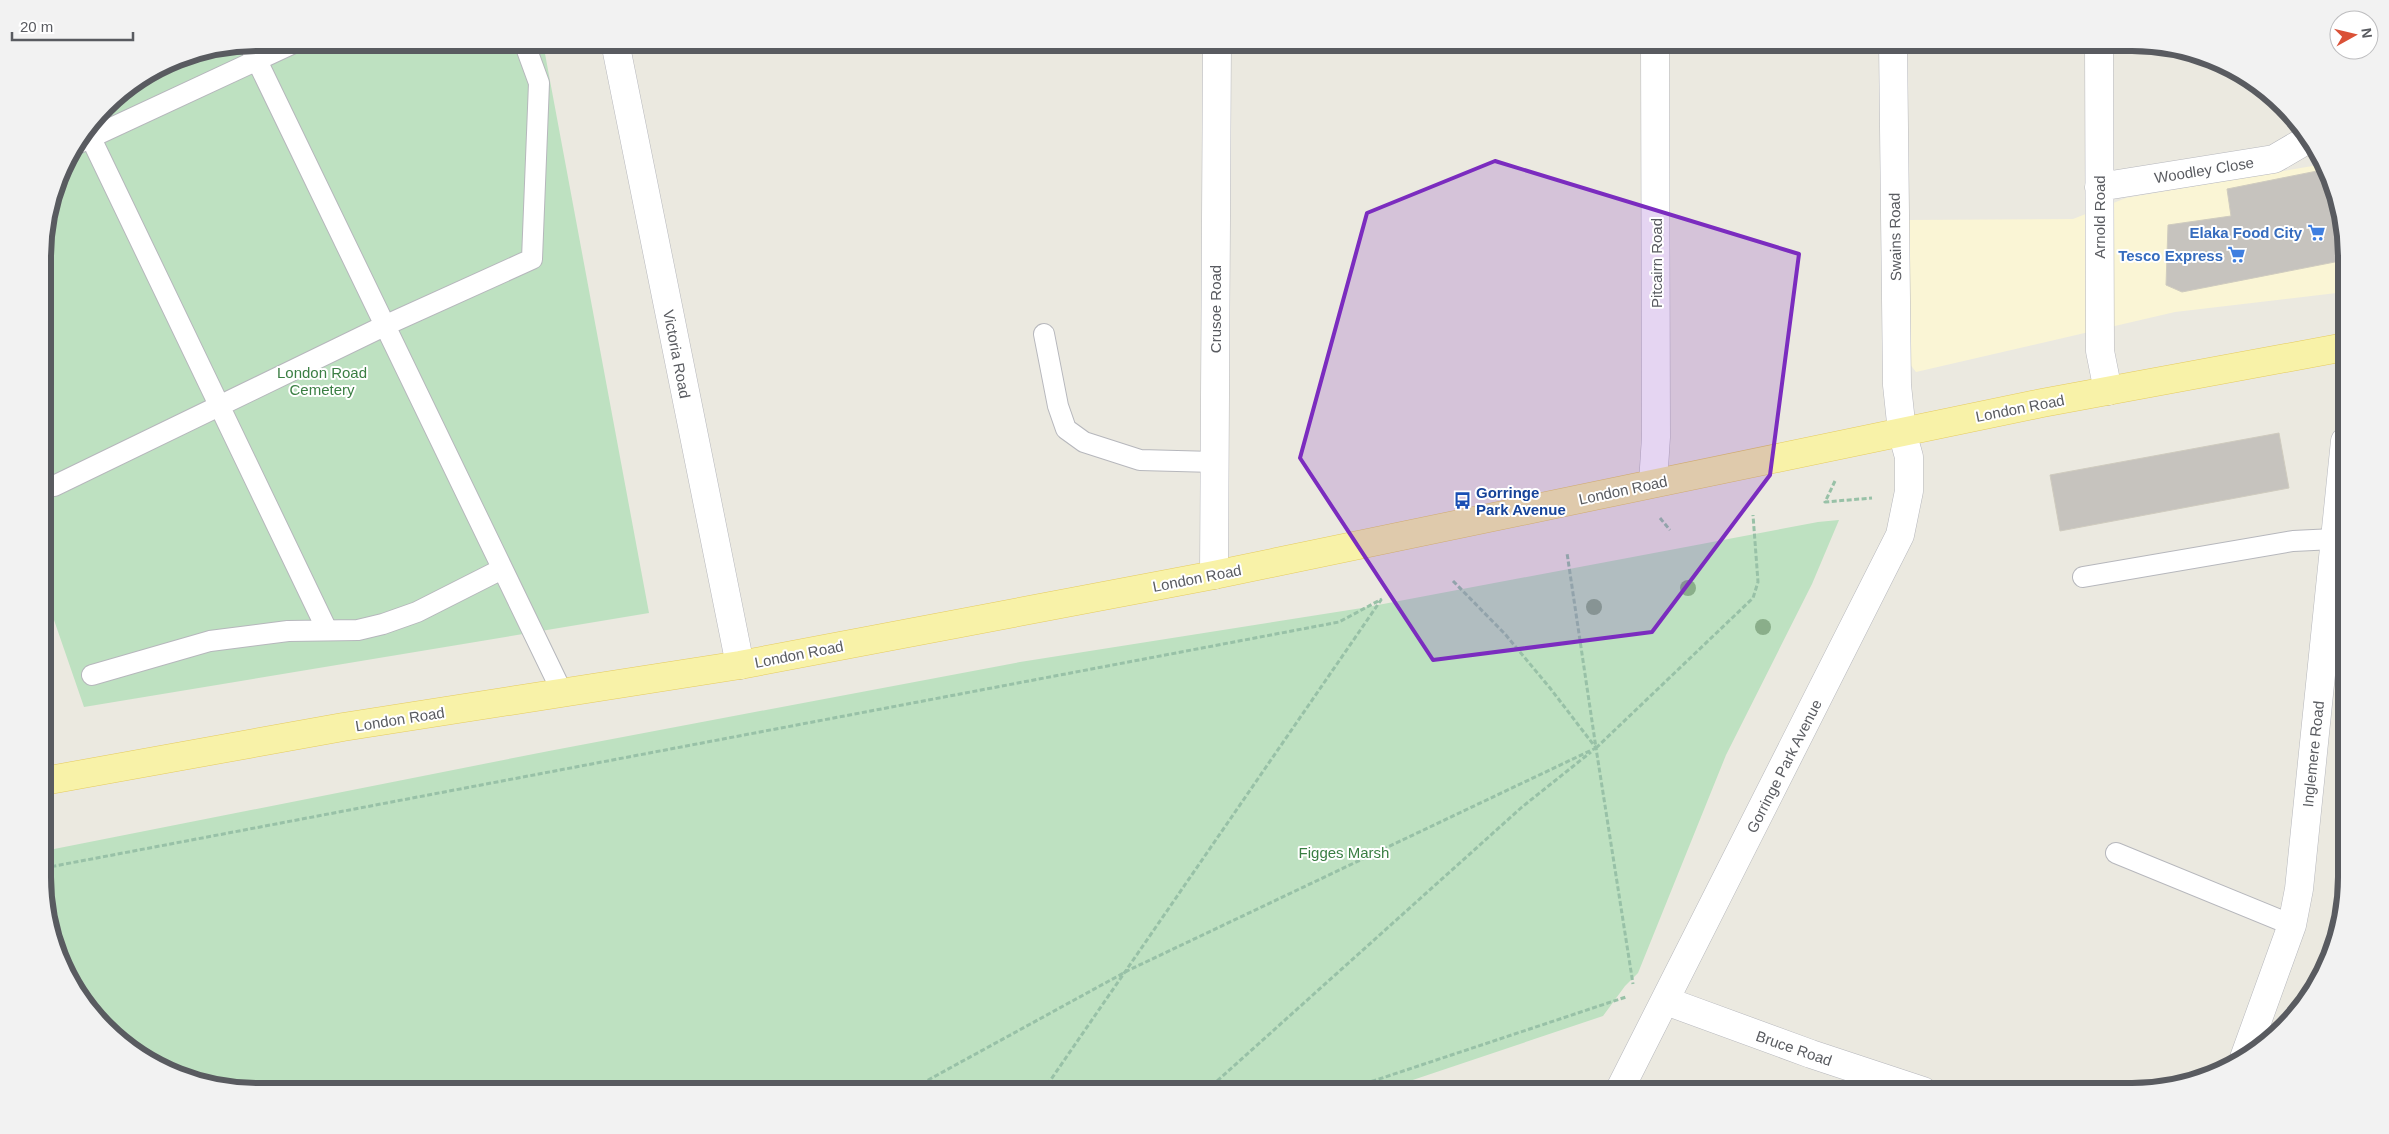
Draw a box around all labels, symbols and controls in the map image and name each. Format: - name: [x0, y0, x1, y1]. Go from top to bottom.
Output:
- scale bar: [12, 10, 134, 42]
- north arrow: [2329, 10, 2379, 60]
- text: 20 m: [20, 18, 53, 35]
- text: N: [2358, 27, 2376, 39]
- street label: Woodley Close: [2153, 154, 2255, 186]
- street label: Arnold Road: [2091, 175, 2108, 259]
- street label: Swains Road: [1886, 193, 1904, 281]
- street label: Pitcairn Road: [1648, 218, 1665, 308]
- supermarket icon: Elaka Food City: [2306, 222, 2326, 242]
- place label: Elaka Food City: [2189, 224, 2303, 241]
- supermarket icon: Tesco Express: [2227, 245, 2247, 265]
- place label: Tesco Express: [2118, 247, 2223, 264]
- street label: Crusoe Road: [1207, 265, 1224, 353]
- street label: Victoria Road: [660, 308, 694, 400]
- park label: London Road Cemetery: [277, 364, 367, 398]
- street label: London Road: [1974, 391, 2066, 425]
- street label: London Road: [1577, 472, 1669, 508]
- place label: Gorringe Park Avenue: [1476, 484, 1566, 518]
- bus stop icon: Gorringe Park Avenue: [1452, 491, 1472, 511]
- street label: London Road: [1151, 561, 1243, 595]
- street label: London Road: [753, 637, 845, 671]
- street label: Gorringe Park Avenue: [1743, 697, 1825, 835]
- street label: Inglemere Road: [2299, 700, 2327, 808]
- street label: London Road: [354, 704, 446, 734]
- park label: Figges Marsh: [1299, 844, 1389, 861]
- street label: Bruce Road: [1754, 1027, 1834, 1069]

